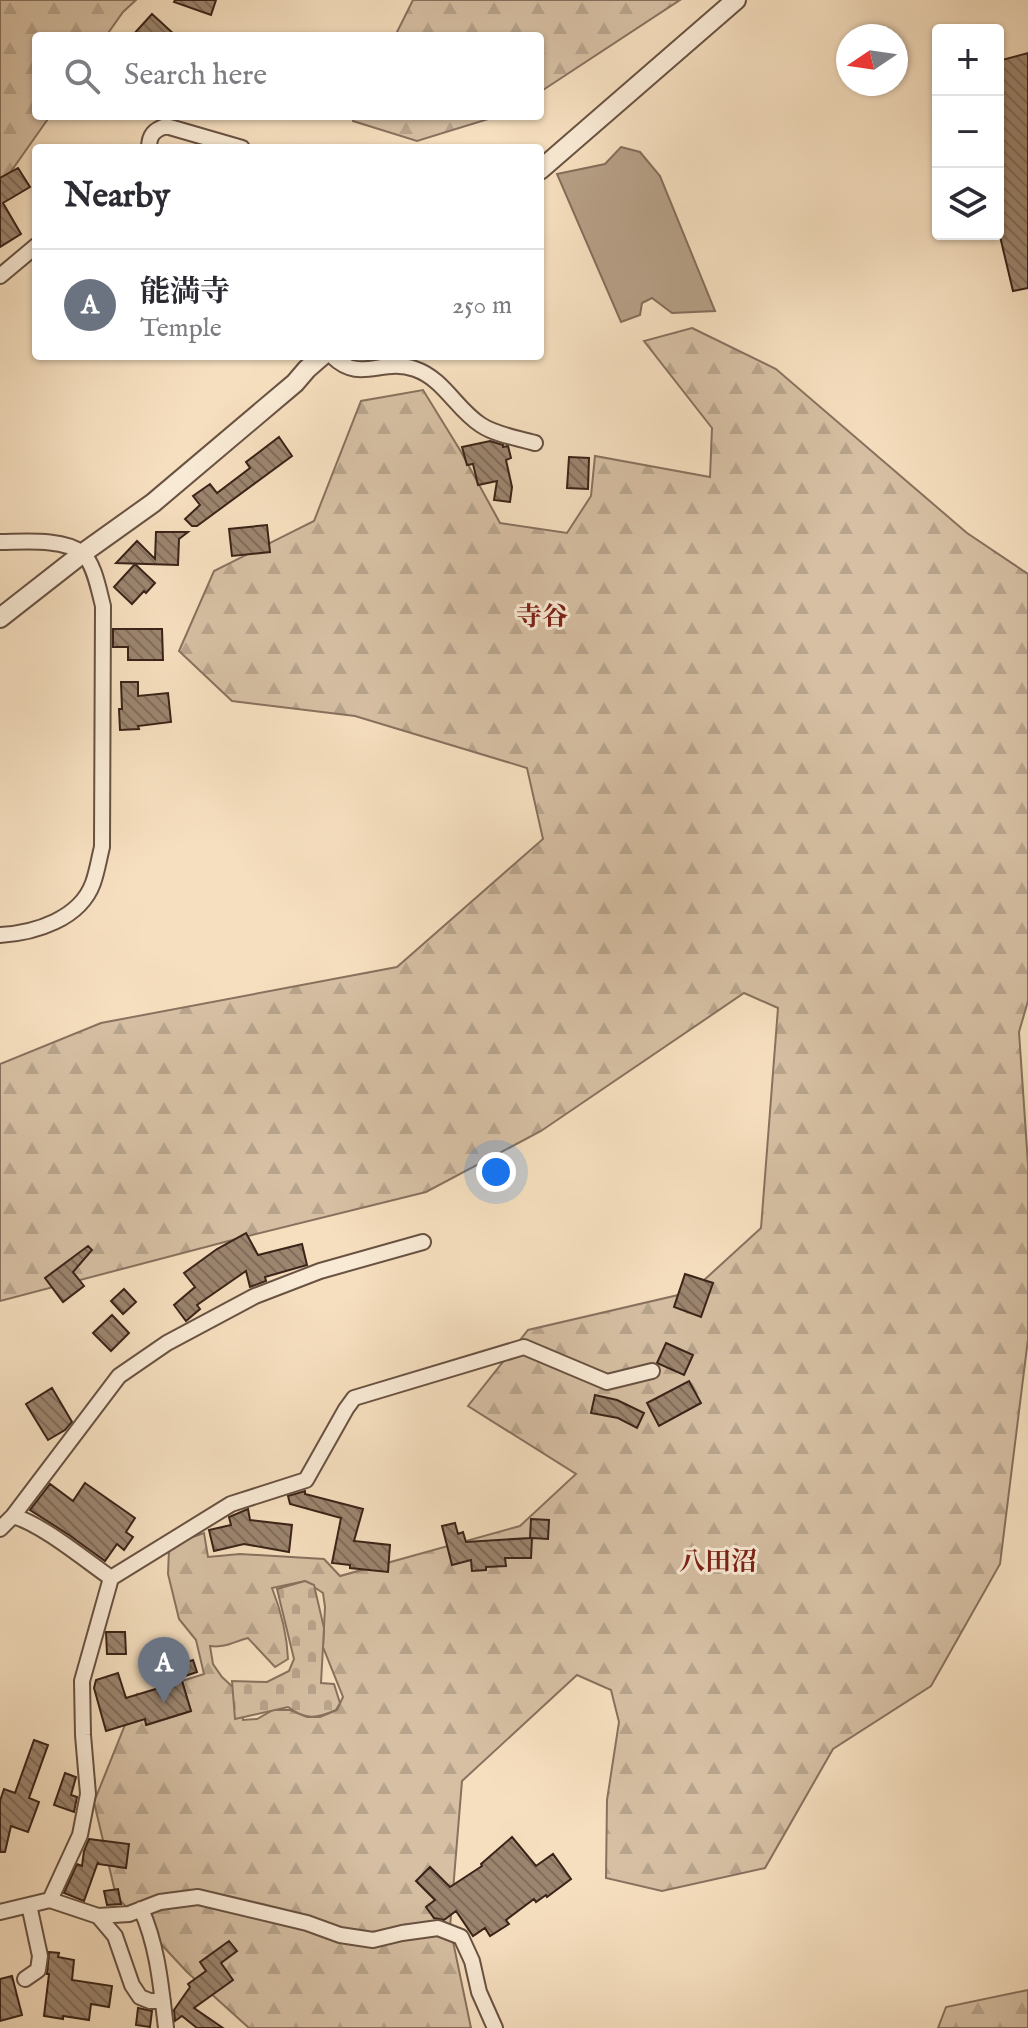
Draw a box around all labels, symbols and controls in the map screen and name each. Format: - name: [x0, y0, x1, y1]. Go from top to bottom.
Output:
- north arrow: [836, 24, 908, 96]
- map controls: [932, 24, 1004, 240]
- button: +: [932, 24, 1004, 96]
- search box: [32, 32, 544, 120]
- icon: search: [60, 54, 104, 98]
- text: Search here: [124, 57, 267, 95]
- button: −: [932, 96, 1004, 168]
- button: layers: [932, 168, 1004, 240]
- text: Nearby: [64, 175, 170, 218]
- text: 能満寺: [140, 274, 230, 312]
- text: A: [81, 289, 99, 322]
- text: 250 m: [452, 289, 512, 322]
- text: Temple: [140, 312, 222, 345]
- district label: 寺谷: [516, 601, 568, 634]
- your location: [476, 1152, 516, 1192]
- district label: 八田沼: [679, 1546, 757, 1579]
- pin: A: [138, 1637, 190, 1703]

